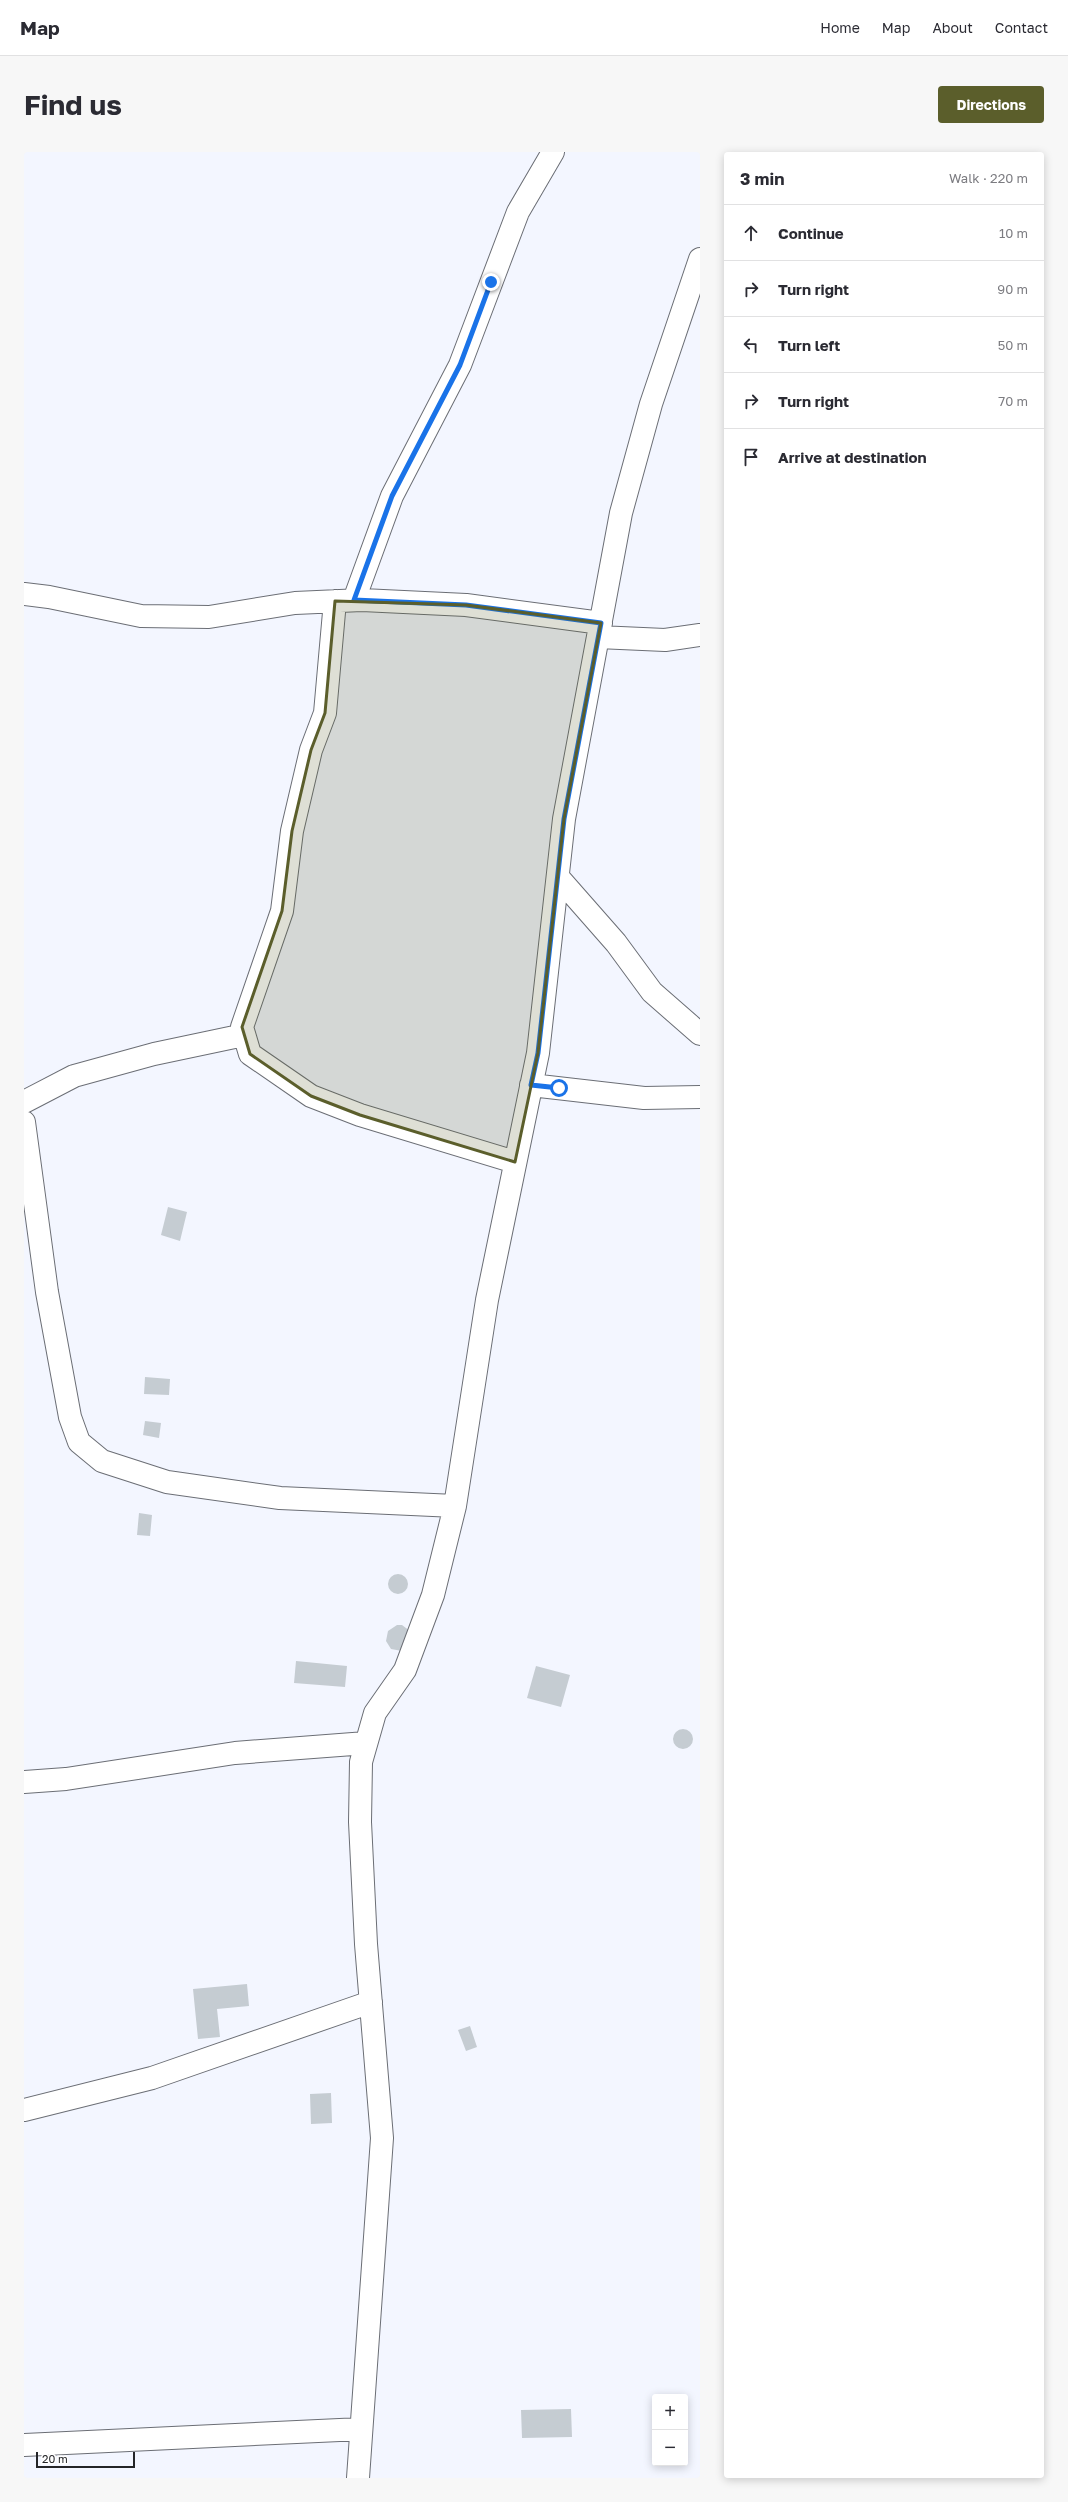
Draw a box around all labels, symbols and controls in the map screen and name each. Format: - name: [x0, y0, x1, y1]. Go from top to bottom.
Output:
- text: Map: [20, 16, 60, 39]
- text: Home: [820, 19, 860, 36]
- text: Map: [882, 19, 910, 36]
- text: About: [932, 19, 973, 36]
- text: Contact: [995, 19, 1048, 36]
- button: Directions: [938, 86, 1044, 123]
- text: Find us: [24, 88, 122, 121]
- text: 3 min: [740, 168, 784, 189]
- text: Walk · 220 m: [949, 170, 1028, 186]
- icon: ahead: [740, 222, 762, 244]
- text: Continue: [778, 224, 844, 242]
- text: 10 m: [999, 225, 1028, 241]
- route end: [482, 273, 500, 291]
- icon: right: [740, 278, 762, 300]
- text: Turn right: [778, 280, 849, 298]
- text: 90 m: [997, 281, 1028, 297]
- icon: left: [740, 334, 762, 356]
- text: Turn left: [778, 336, 840, 354]
- text: 50 m: [998, 337, 1028, 353]
- icon: right: [740, 390, 762, 412]
- text: Turn right: [778, 392, 849, 410]
- text: 70 m: [998, 393, 1028, 409]
- icon: arrive: [740, 446, 762, 468]
- text: Arrive at destination: [778, 448, 927, 466]
- route start: [550, 1079, 568, 1097]
- map controls: [652, 2394, 688, 2466]
- button: +: [652, 2394, 688, 2430]
- button: −: [652, 2430, 688, 2466]
- scale bar: [36, 2450, 135, 2469]
- text: 20 m: [42, 2452, 68, 2465]

